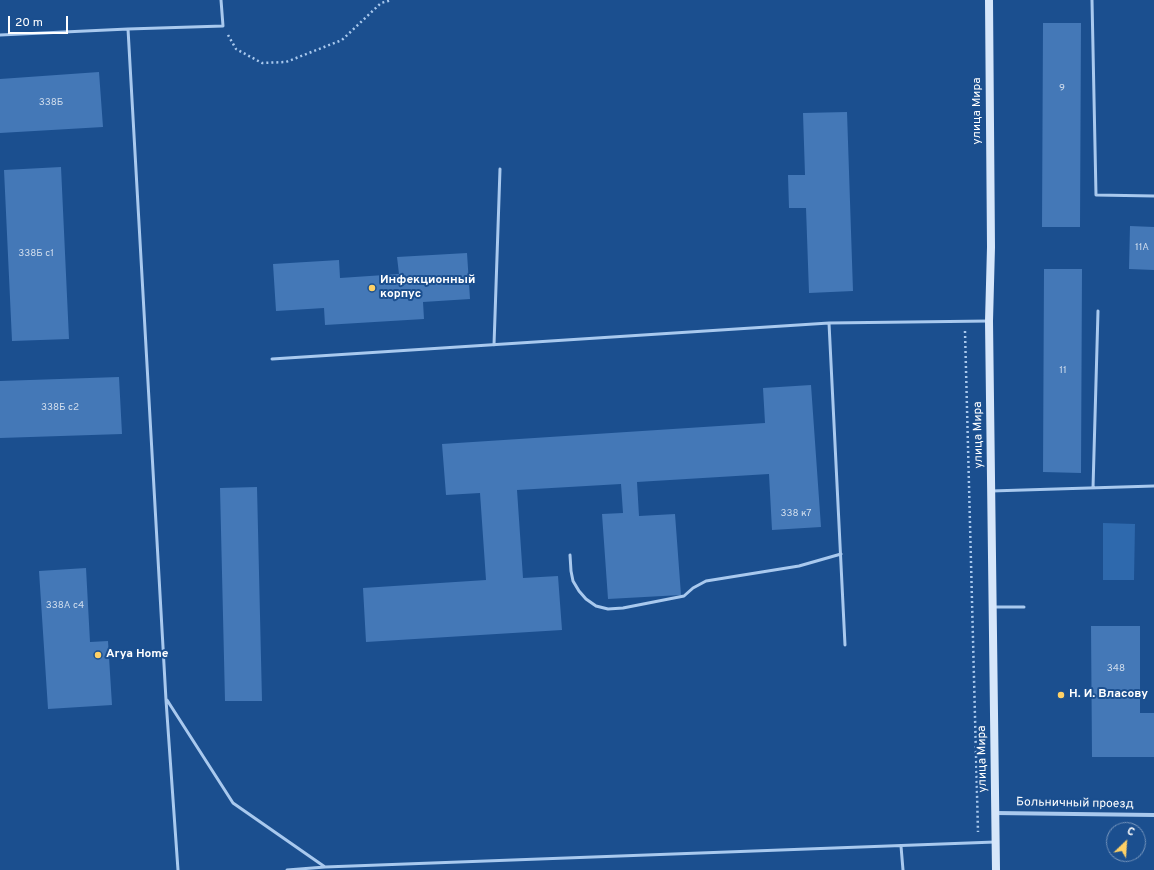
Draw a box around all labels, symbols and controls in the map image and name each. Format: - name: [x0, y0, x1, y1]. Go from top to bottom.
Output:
- scale bar: [10, 8, 70, 34]
- text: 20 m: [15, 15, 43, 31]
- street label: улица Мира: [971, 77, 985, 145]
- house number: 9: [1059, 83, 1065, 95]
- house number: 338Б: [39, 97, 63, 109]
- house number: 11А: [1135, 242, 1149, 254]
- house number: 338Б с1: [18, 248, 54, 260]
- place label: Инфекционный корпус: [380, 274, 475, 302]
- marker: Инфекционный корпус: [367, 283, 377, 293]
- house number: 11: [1059, 365, 1067, 377]
- street label: улица Мира: [971, 401, 987, 469]
- house number: 338Б с2: [41, 402, 79, 414]
- house number: 338 к7: [780, 508, 812, 520]
- house number: 338А с4: [46, 600, 84, 612]
- place label: Arya Home: [106, 648, 169, 662]
- marker: Arya Home: [93, 650, 103, 660]
- house number: 348: [1107, 663, 1125, 675]
- place label: Н. И. Власову: [1069, 688, 1148, 702]
- marker: Н. И. Власову: [1056, 690, 1066, 700]
- street label: улица Мира: [975, 725, 991, 793]
- street label: Больничный проезд: [1016, 796, 1134, 812]
- north arrow: [1106, 822, 1146, 862]
- text: С: [1125, 824, 1137, 840]

